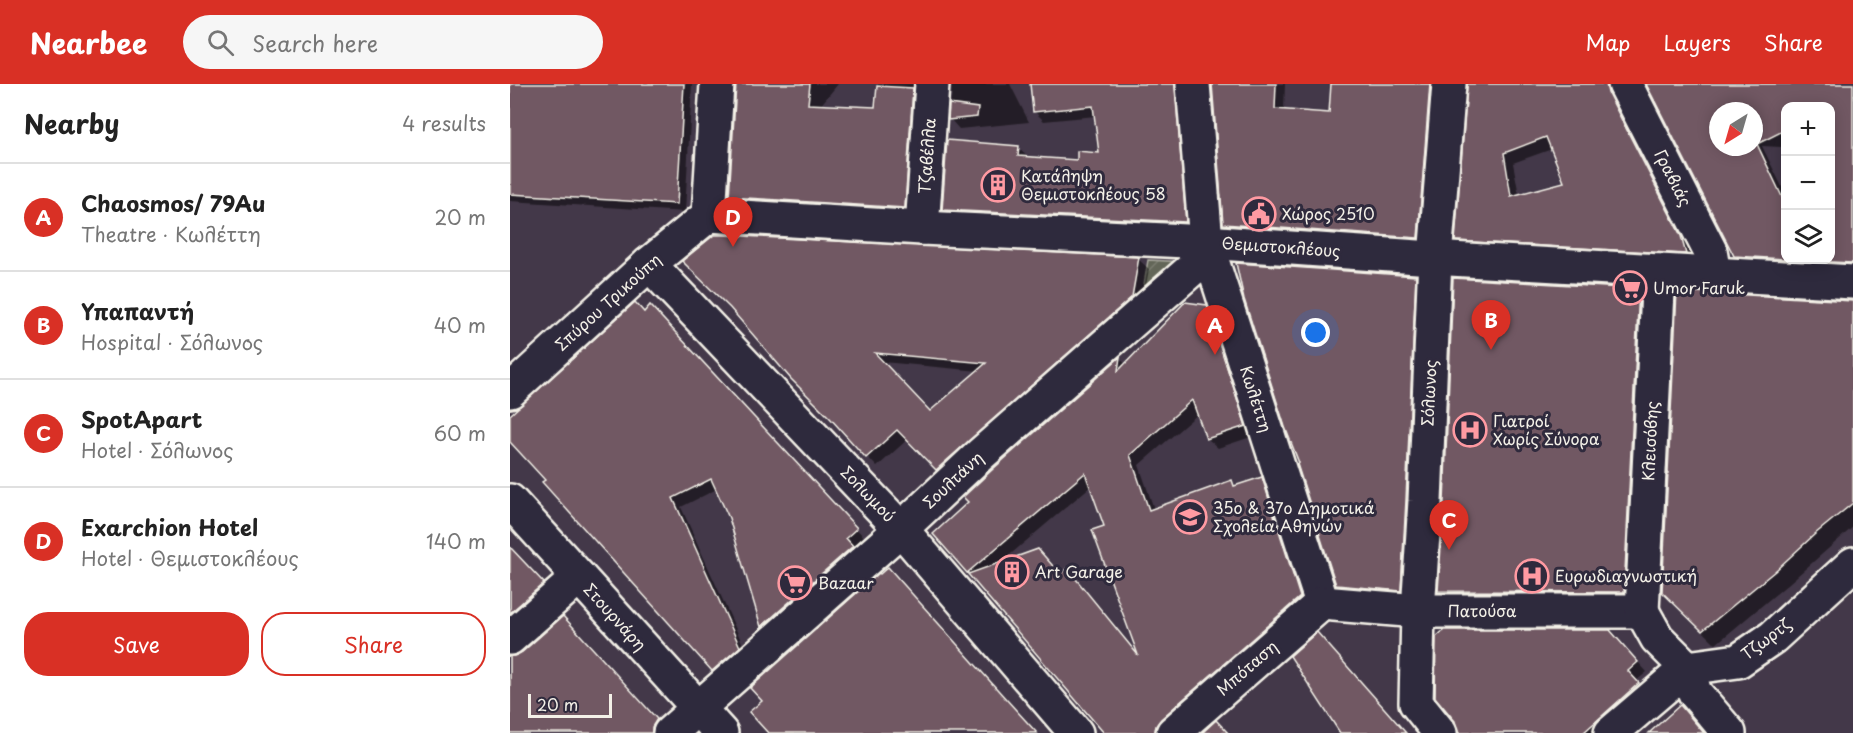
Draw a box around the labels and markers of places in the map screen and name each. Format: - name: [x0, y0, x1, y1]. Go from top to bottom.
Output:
- place label: Κατάληψη Θεμιστοκλέους 58: [1021, 163, 1166, 205]
- building icon: Κατάληψη Θεμιστοκλέους 58: [980, 167, 1016, 203]
- public building icon: Χώρος 2510: [1241, 196, 1277, 232]
- pin: D: [714, 198, 752, 247]
- place label: Χώρος 2510: [1282, 201, 1375, 225]
- supermarket icon: Umor Faruk: [1612, 270, 1648, 306]
- place label: Umor Faruk: [1653, 275, 1745, 299]
- pin: B: [1472, 300, 1510, 350]
- pin: A: [1196, 306, 1234, 355]
- place label: Γιατροί Χωρίς Σύνορα: [1493, 408, 1600, 450]
- hospital icon: Γιατροί Χωρίς Σύνορα: [1452, 412, 1488, 448]
- place label: 35ο & 37ο Δημοτικά Σχολεία Αθηνών: [1213, 495, 1375, 537]
- school or university icon: 35ο & 37ο Δημοτικά Σχολεία Αθηνών: [1172, 499, 1208, 535]
- pin: C: [1430, 500, 1468, 550]
- building icon: Art Garage: [994, 554, 1030, 590]
- hospital icon: Ευρωδιαγνωστική: [1514, 558, 1550, 594]
- place label: Art Garage: [1035, 559, 1123, 583]
- place label: Ευρωδιαγνωστική: [1555, 563, 1697, 587]
- supermarket icon: Bazaar: [777, 565, 813, 601]
- place label: Bazaar: [818, 570, 874, 594]

